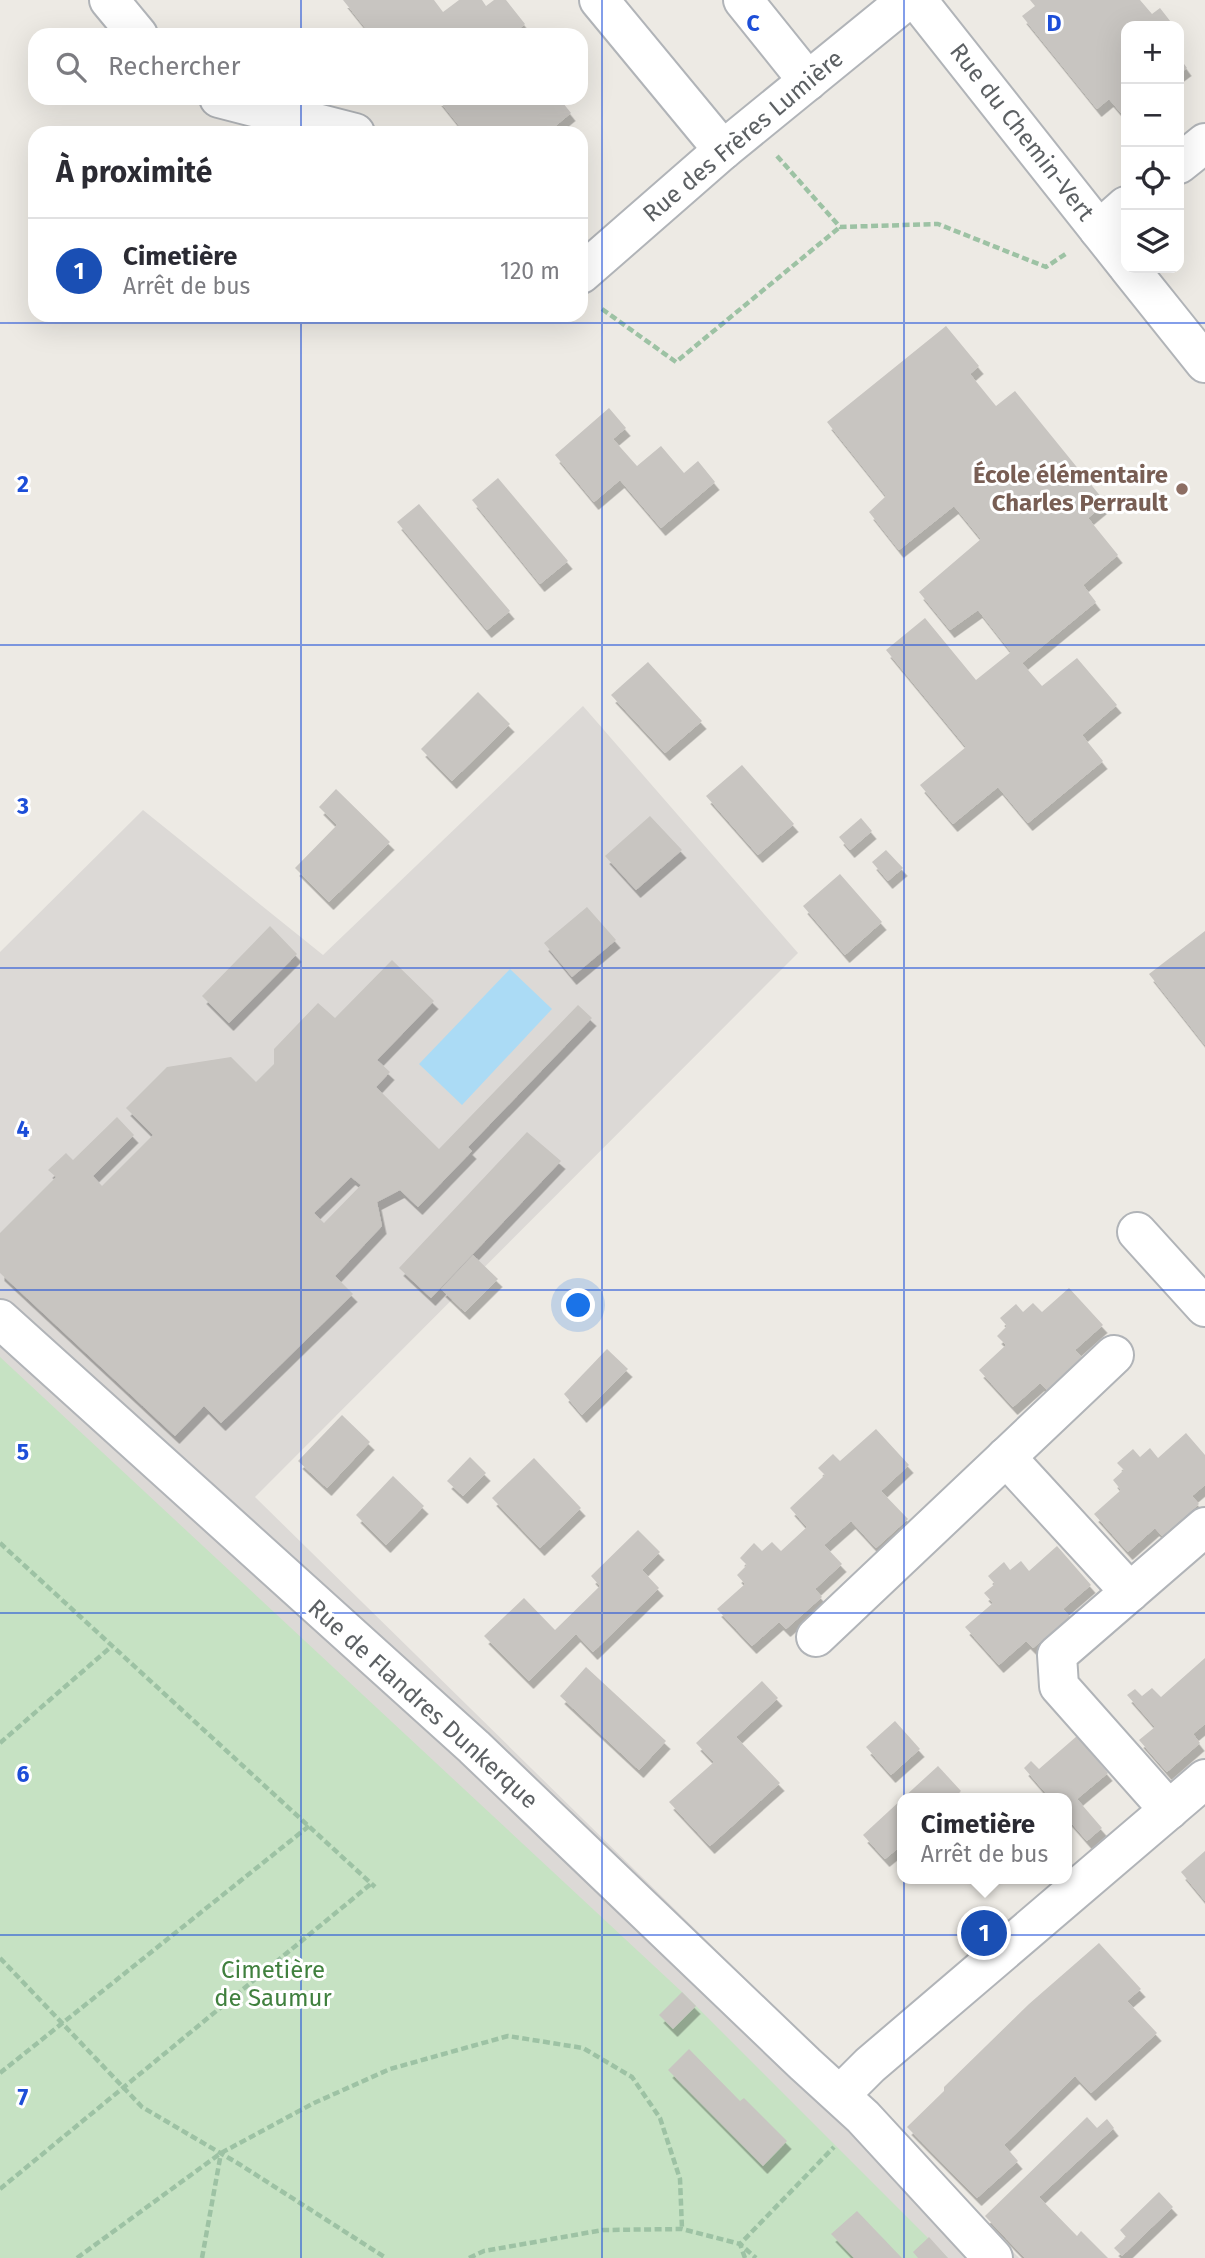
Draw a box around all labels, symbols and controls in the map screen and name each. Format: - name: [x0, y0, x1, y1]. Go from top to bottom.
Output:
- text: C: [746, 9, 760, 37]
- text: D: [1047, 9, 1062, 37]
- map controls: [1121, 21, 1184, 273]
- button: +: [1121, 21, 1184, 84]
- search box: [28, 28, 588, 105]
- street label: Rue du Chemin-Vert: [944, 38, 1100, 226]
- street label: Rue des Frères Lumière: [637, 44, 849, 228]
- icon: search: [52, 48, 90, 86]
- text: Rechercher: [108, 51, 240, 82]
- button: −: [1121, 84, 1184, 147]
- button: locate: [1121, 147, 1184, 210]
- text: À proximité: [56, 154, 212, 190]
- button: layers: [1121, 210, 1184, 273]
- text: Cimetière: [123, 241, 237, 272]
- text: 1: [74, 257, 84, 285]
- text: 120 m: [500, 257, 560, 285]
- text: Arrêt de bus: [123, 272, 250, 300]
- place label: École élémentaire Charles Perrault: [973, 460, 1169, 517]
- text: 2: [17, 470, 29, 498]
- marker: École élémentaire Charles Perrault: [1174, 481, 1190, 497]
- text: 3: [16, 792, 29, 820]
- text: 4: [17, 1115, 30, 1143]
- your location: [561, 1288, 595, 1322]
- text: 5: [17, 1438, 29, 1466]
- street label: Rue de Flandres Dunkerque: [302, 1593, 544, 1815]
- text: 6: [17, 1760, 30, 1788]
- popup: [897, 1793, 1072, 1884]
- text: Cimetière: [921, 1809, 1035, 1840]
- text: Arrêt de bus: [921, 1840, 1048, 1868]
- pin: 1: [961, 1907, 1007, 1959]
- park label: Cimetière de Saumur: [214, 1956, 333, 2012]
- text: 7: [18, 2083, 29, 2111]

